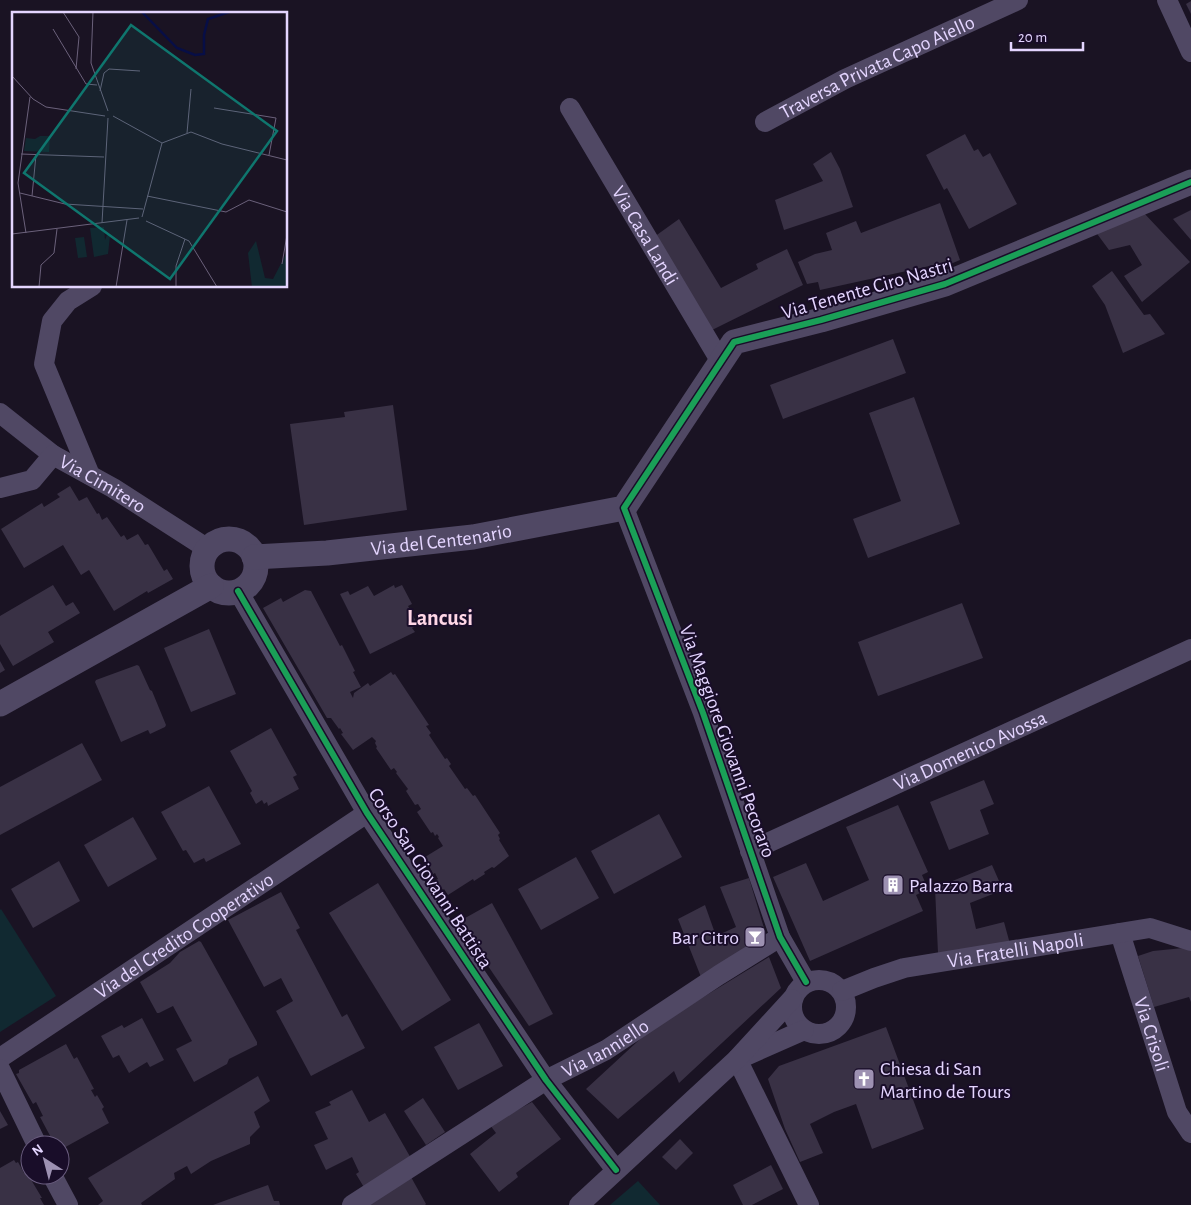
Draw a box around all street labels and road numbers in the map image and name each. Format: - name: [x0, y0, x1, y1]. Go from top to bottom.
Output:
- street label: Traversa Privata Capo Aiello: [777, 12, 978, 123]
- street label: Via Casa Landi: [608, 183, 682, 289]
- street label: Via Tenente Ciro Nastri: [779, 255, 955, 323]
- street label: Via Cimitero: [56, 452, 149, 517]
- street label: Via del Centenario: [370, 521, 513, 559]
- street label: Via Maggiore Giovanni Pecoraro: [676, 622, 779, 860]
- street label: Via Domenico Avossa: [891, 708, 1050, 795]
- street label: Corso San Giovanni Battista: [364, 785, 496, 972]
- street label: Via del Credito Cooperativo: [91, 869, 277, 1003]
- street label: Via Fratelli Napoli: [946, 930, 1085, 972]
- street label: Via Crisoli: [1130, 995, 1172, 1074]
- street label: Via Ianniello: [559, 1016, 653, 1081]

